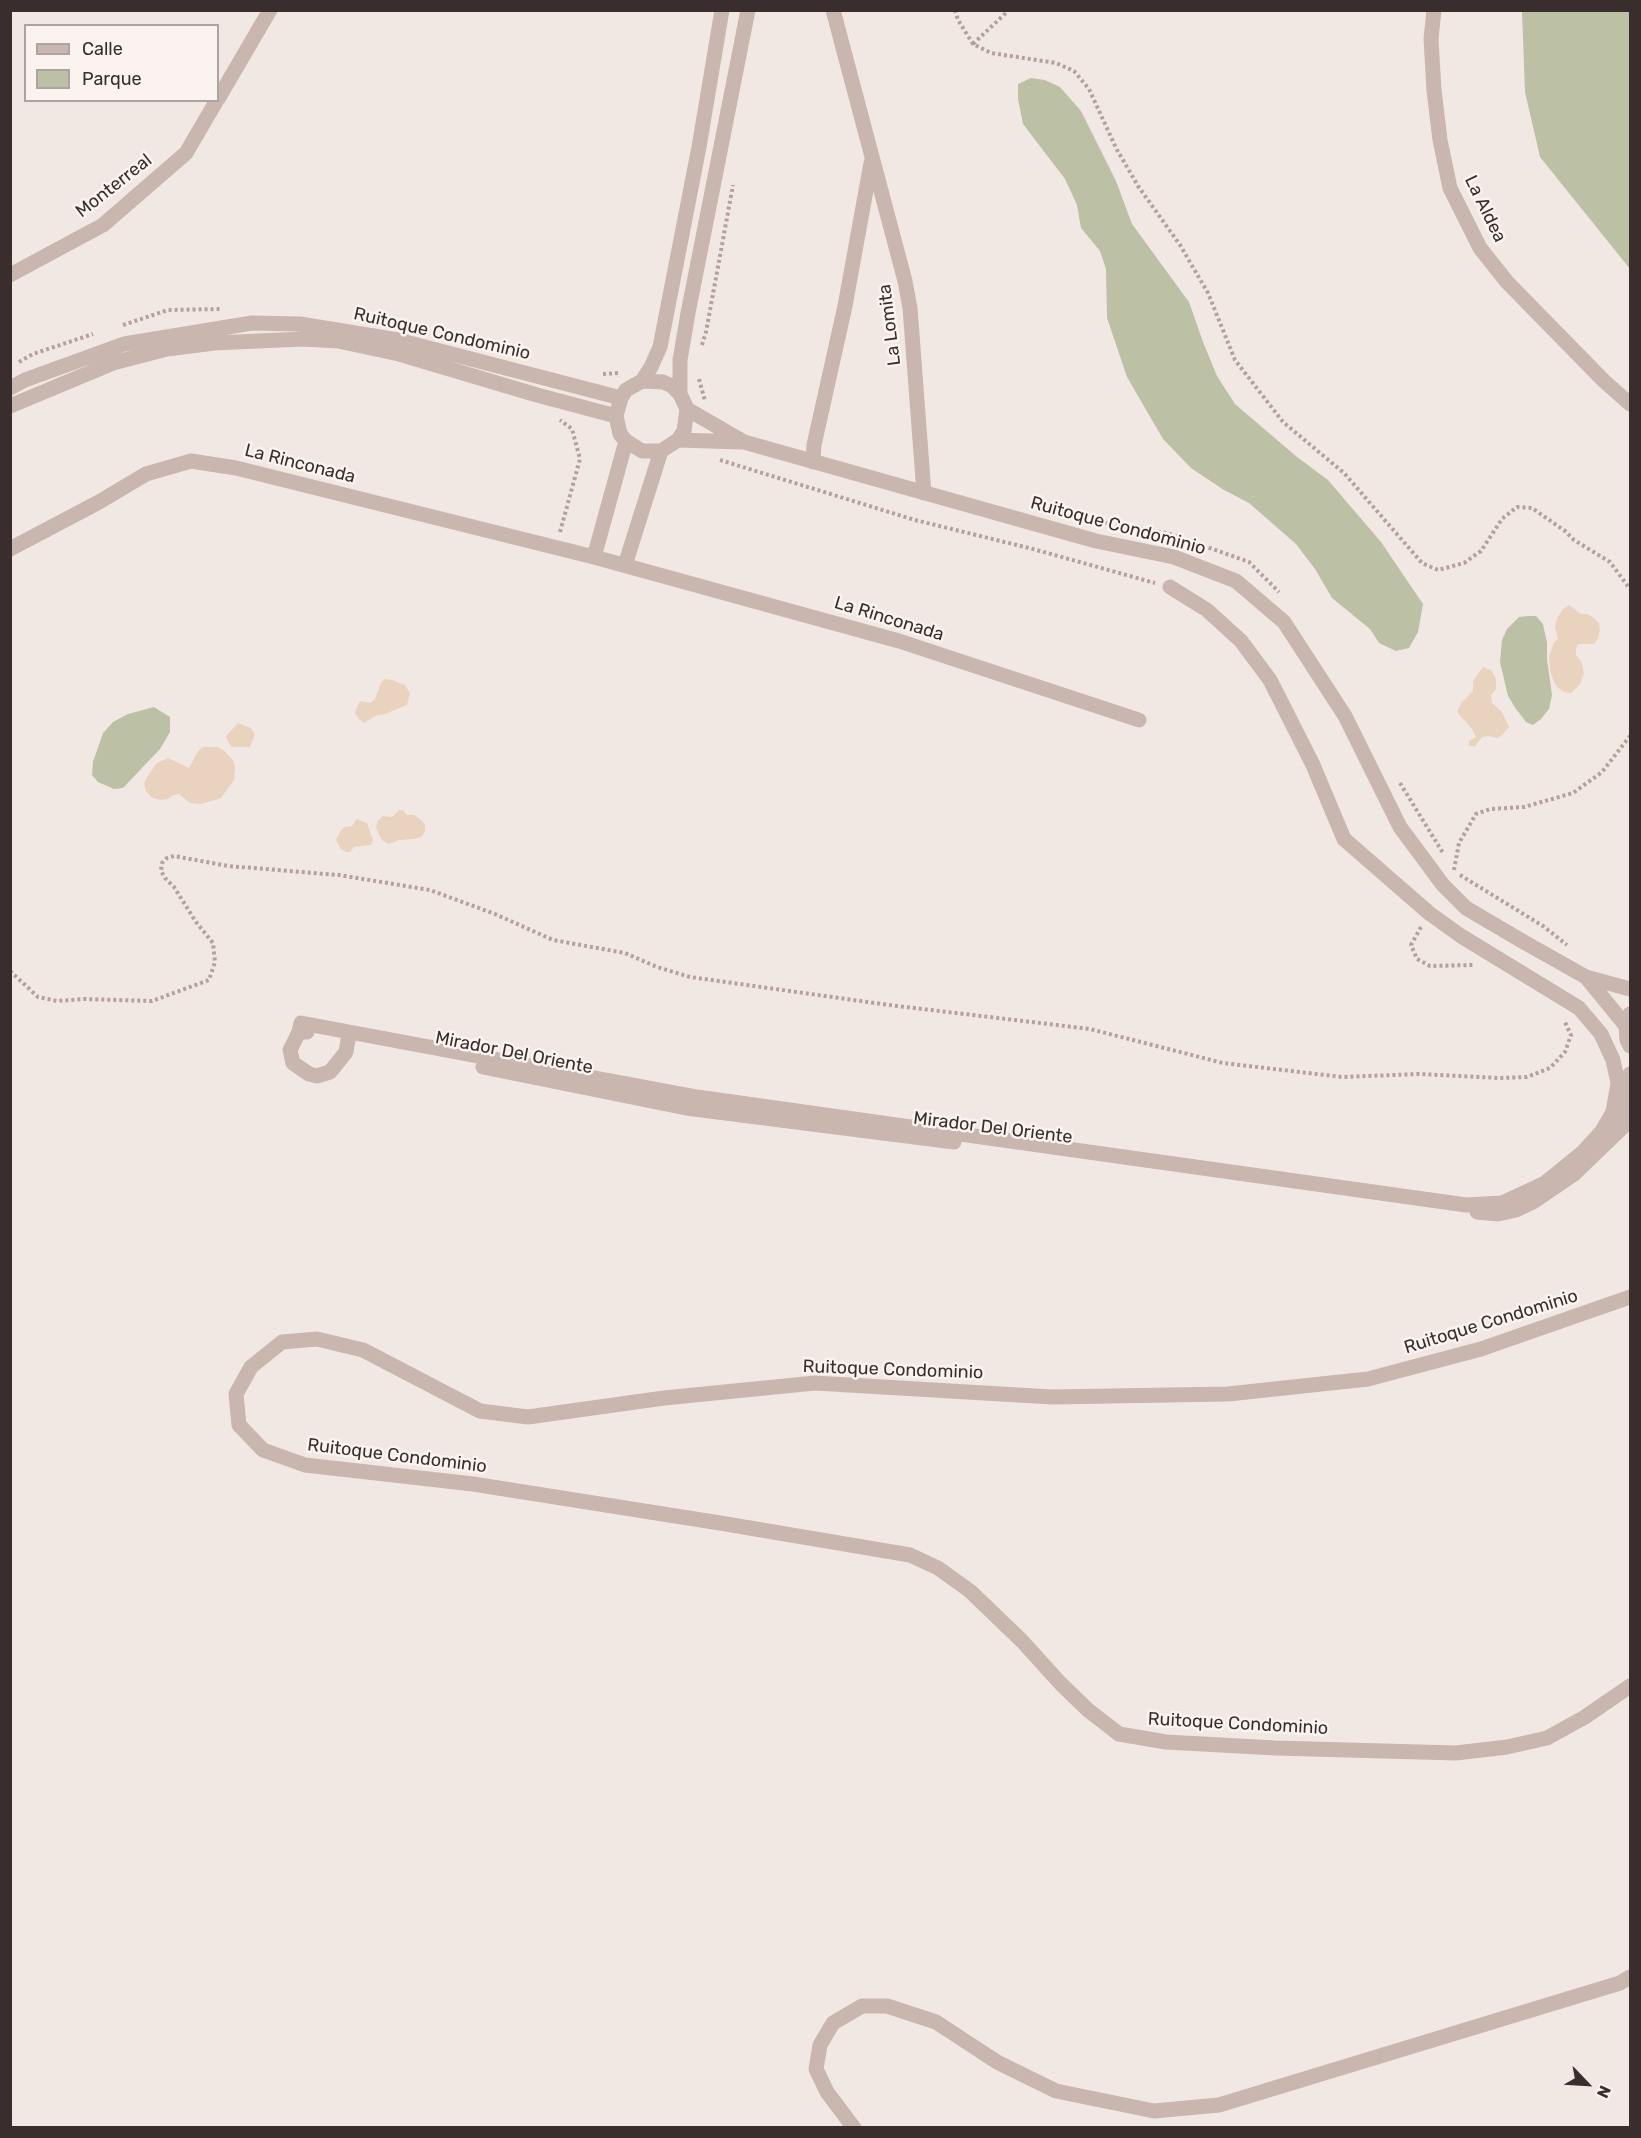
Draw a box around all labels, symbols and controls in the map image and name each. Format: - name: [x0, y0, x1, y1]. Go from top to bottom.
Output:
- legend: [24, 24, 219, 102]
- text: Calle: [82, 38, 123, 60]
- text: Parque: [82, 68, 142, 90]
- street label: Monterreal: [72, 150, 156, 222]
- street label: La Aldea: [1460, 172, 1510, 246]
- street label: La Lomita: [874, 283, 906, 367]
- street label: Ruitoque Condominio: [352, 303, 532, 365]
- street label: La Rinconada: [242, 440, 358, 488]
- street label: Ruitoque Condominio: [1028, 492, 1208, 560]
- street label: La Rinconada: [832, 592, 946, 646]
- street label: Mirador Del Oriente: [433, 1027, 595, 1079]
- street label: Mirador Del Oriente: [912, 1108, 1074, 1148]
- street label: Ruitoque Condominio: [1401, 1285, 1581, 1359]
- street label: Ruitoque Condominio: [802, 1356, 984, 1384]
- street label: Ruitoque Condominio: [306, 1434, 488, 1478]
- street label: Ruitoque Condominio: [1147, 1708, 1329, 1740]
- north arrow: [1557, 2054, 1617, 2114]
- text: N: [1593, 2083, 1615, 2101]

